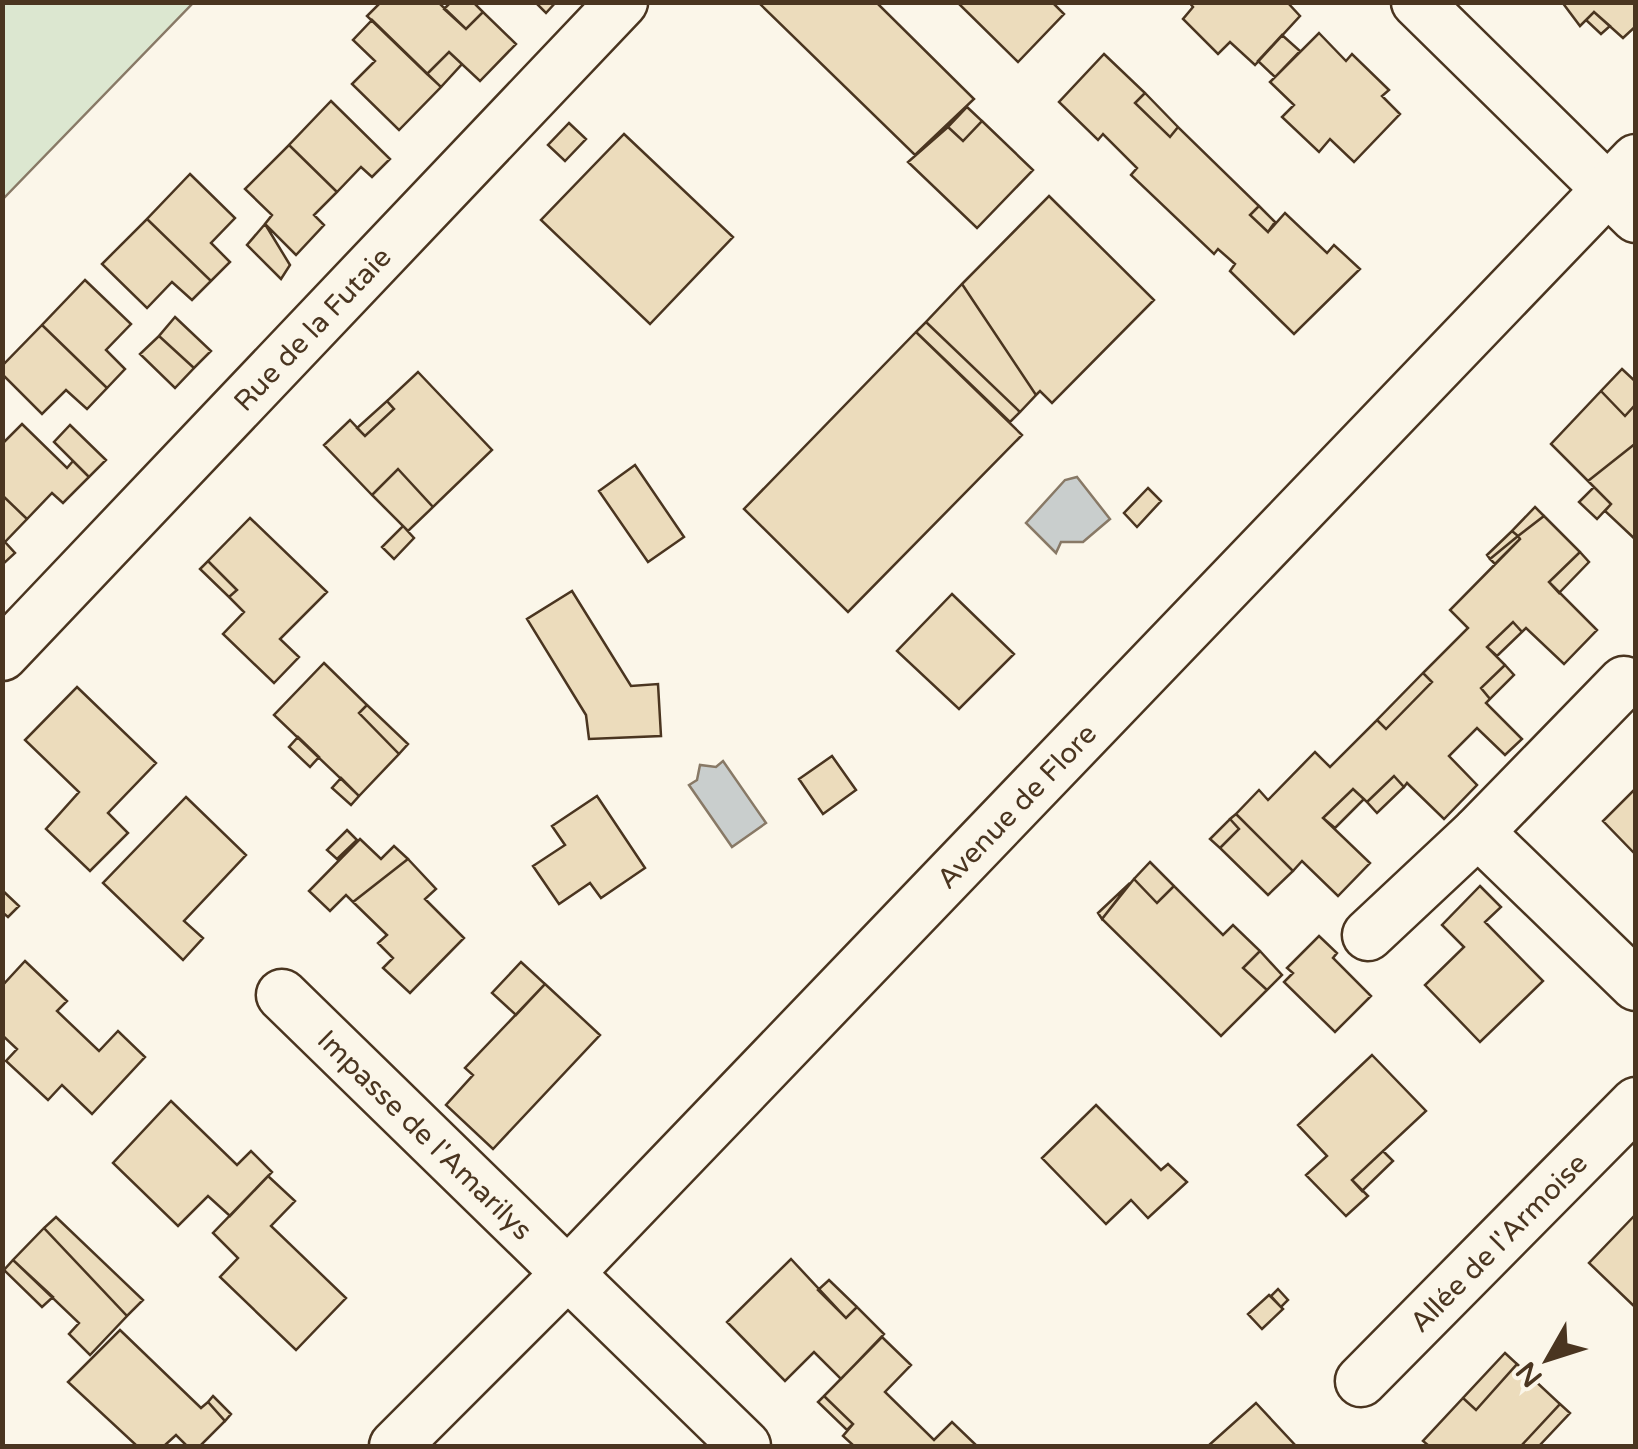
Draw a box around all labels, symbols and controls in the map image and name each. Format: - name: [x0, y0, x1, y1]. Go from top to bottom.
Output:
- street label: Rue de la Futaie: [227, 240, 398, 418]
- street label: Avenue de Flore: [930, 717, 1104, 896]
- street label: Impasse de l'Amarilys: [310, 1023, 539, 1247]
- street label: Allée de l'Armoise: [1403, 1146, 1595, 1340]
- north arrow: [1498, 1309, 1598, 1409]
- text: N: [1509, 1355, 1550, 1394]

